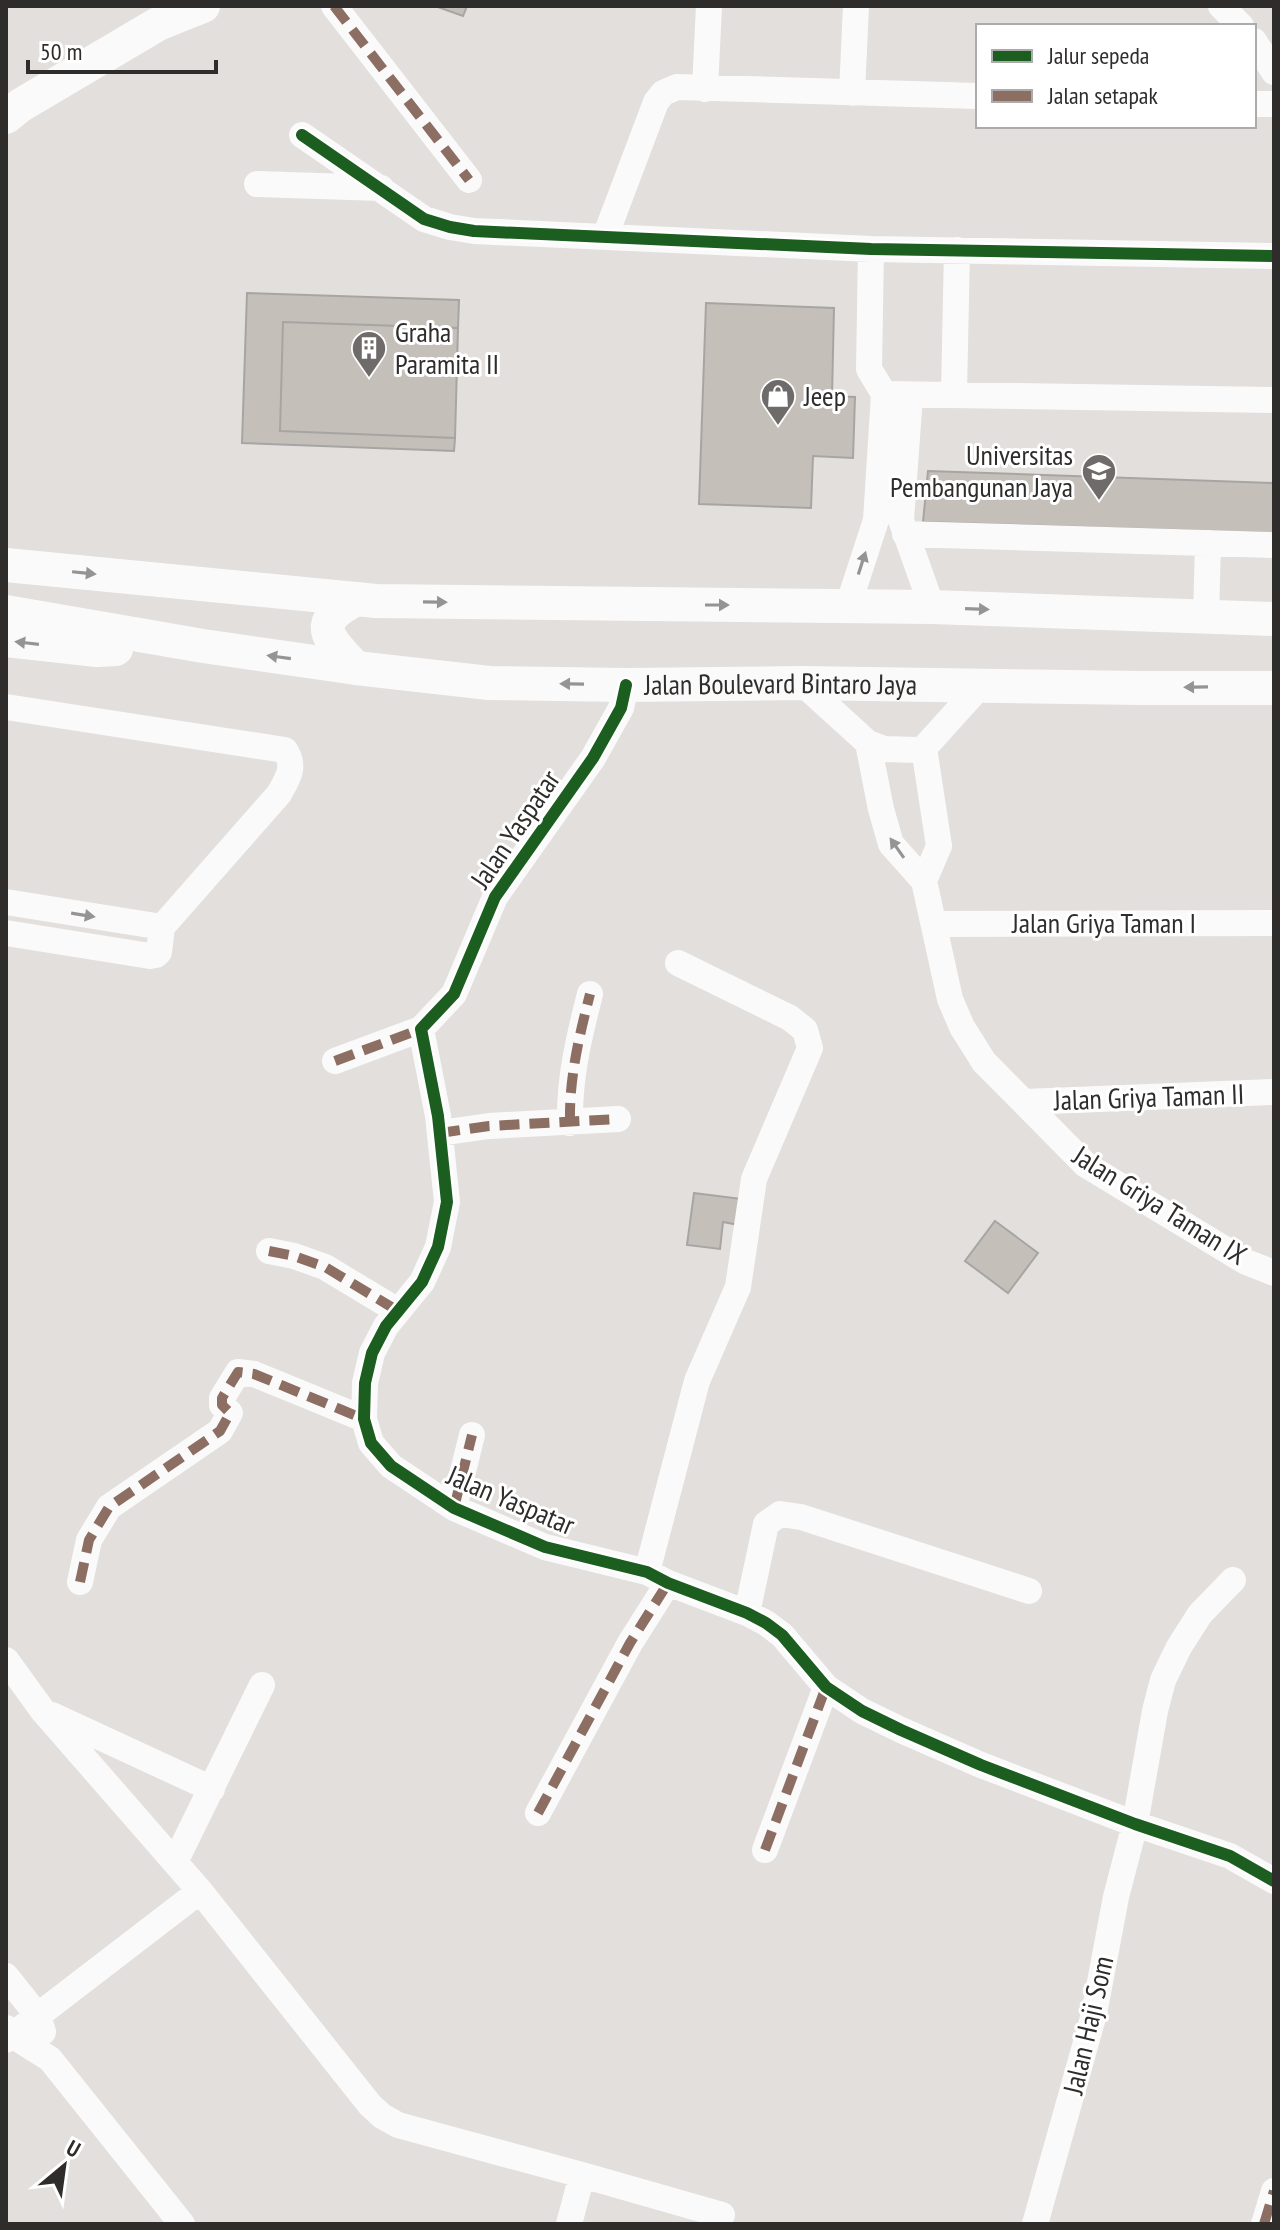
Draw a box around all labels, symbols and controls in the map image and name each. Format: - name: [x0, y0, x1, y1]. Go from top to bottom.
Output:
- scale bar: [28, 24, 216, 74]
- legend: [976, 24, 1256, 128]
- text: 50 m: [40, 36, 82, 67]
- text: Jalur sepeda: [1047, 40, 1149, 71]
- text: Jalan setapak: [1047, 80, 1158, 111]
- place label: Graha Paramita II: [395, 313, 499, 382]
- building icon: Graha Paramita II: [350, 329, 388, 379]
- shop icon: Jeep: [759, 377, 797, 427]
- place label: Jeep: [803, 377, 846, 414]
- place label: Universitas Pembangunan Jaya: [890, 436, 1073, 505]
- school or university icon: Universitas Pembangunan Jaya: [1080, 452, 1118, 502]
- one-way arrow: [857, 551, 869, 575]
- one-way arrow: [72, 567, 97, 580]
- one-way arrow: [423, 595, 448, 608]
- one-way arrow: [705, 598, 730, 611]
- one-way arrow: [965, 603, 990, 616]
- one-way arrow: [14, 636, 39, 649]
- one-way arrow: [266, 650, 291, 663]
- street label: Jalan Boulevard Bintaro Jaya: [643, 664, 917, 703]
- one-way arrow: [559, 678, 584, 690]
- one-way arrow: [1183, 681, 1208, 694]
- street label: Jalan Yaspatar: [461, 762, 568, 896]
- one-way arrow: [889, 837, 905, 859]
- street label: Jalan Griya Taman I: [1011, 904, 1196, 941]
- one-way arrow: [71, 909, 96, 921]
- street label: Jalan Griya Taman II: [1052, 1075, 1245, 1118]
- street label: Jalan Griya Taman IX: [1066, 1136, 1254, 1273]
- street label: Jalan Yaspatar: [441, 1456, 581, 1543]
- street label: Jalan Haji Som: [1053, 1952, 1121, 2098]
- north arrow: [24, 2126, 104, 2206]
- text: U: [62, 2134, 85, 2164]

